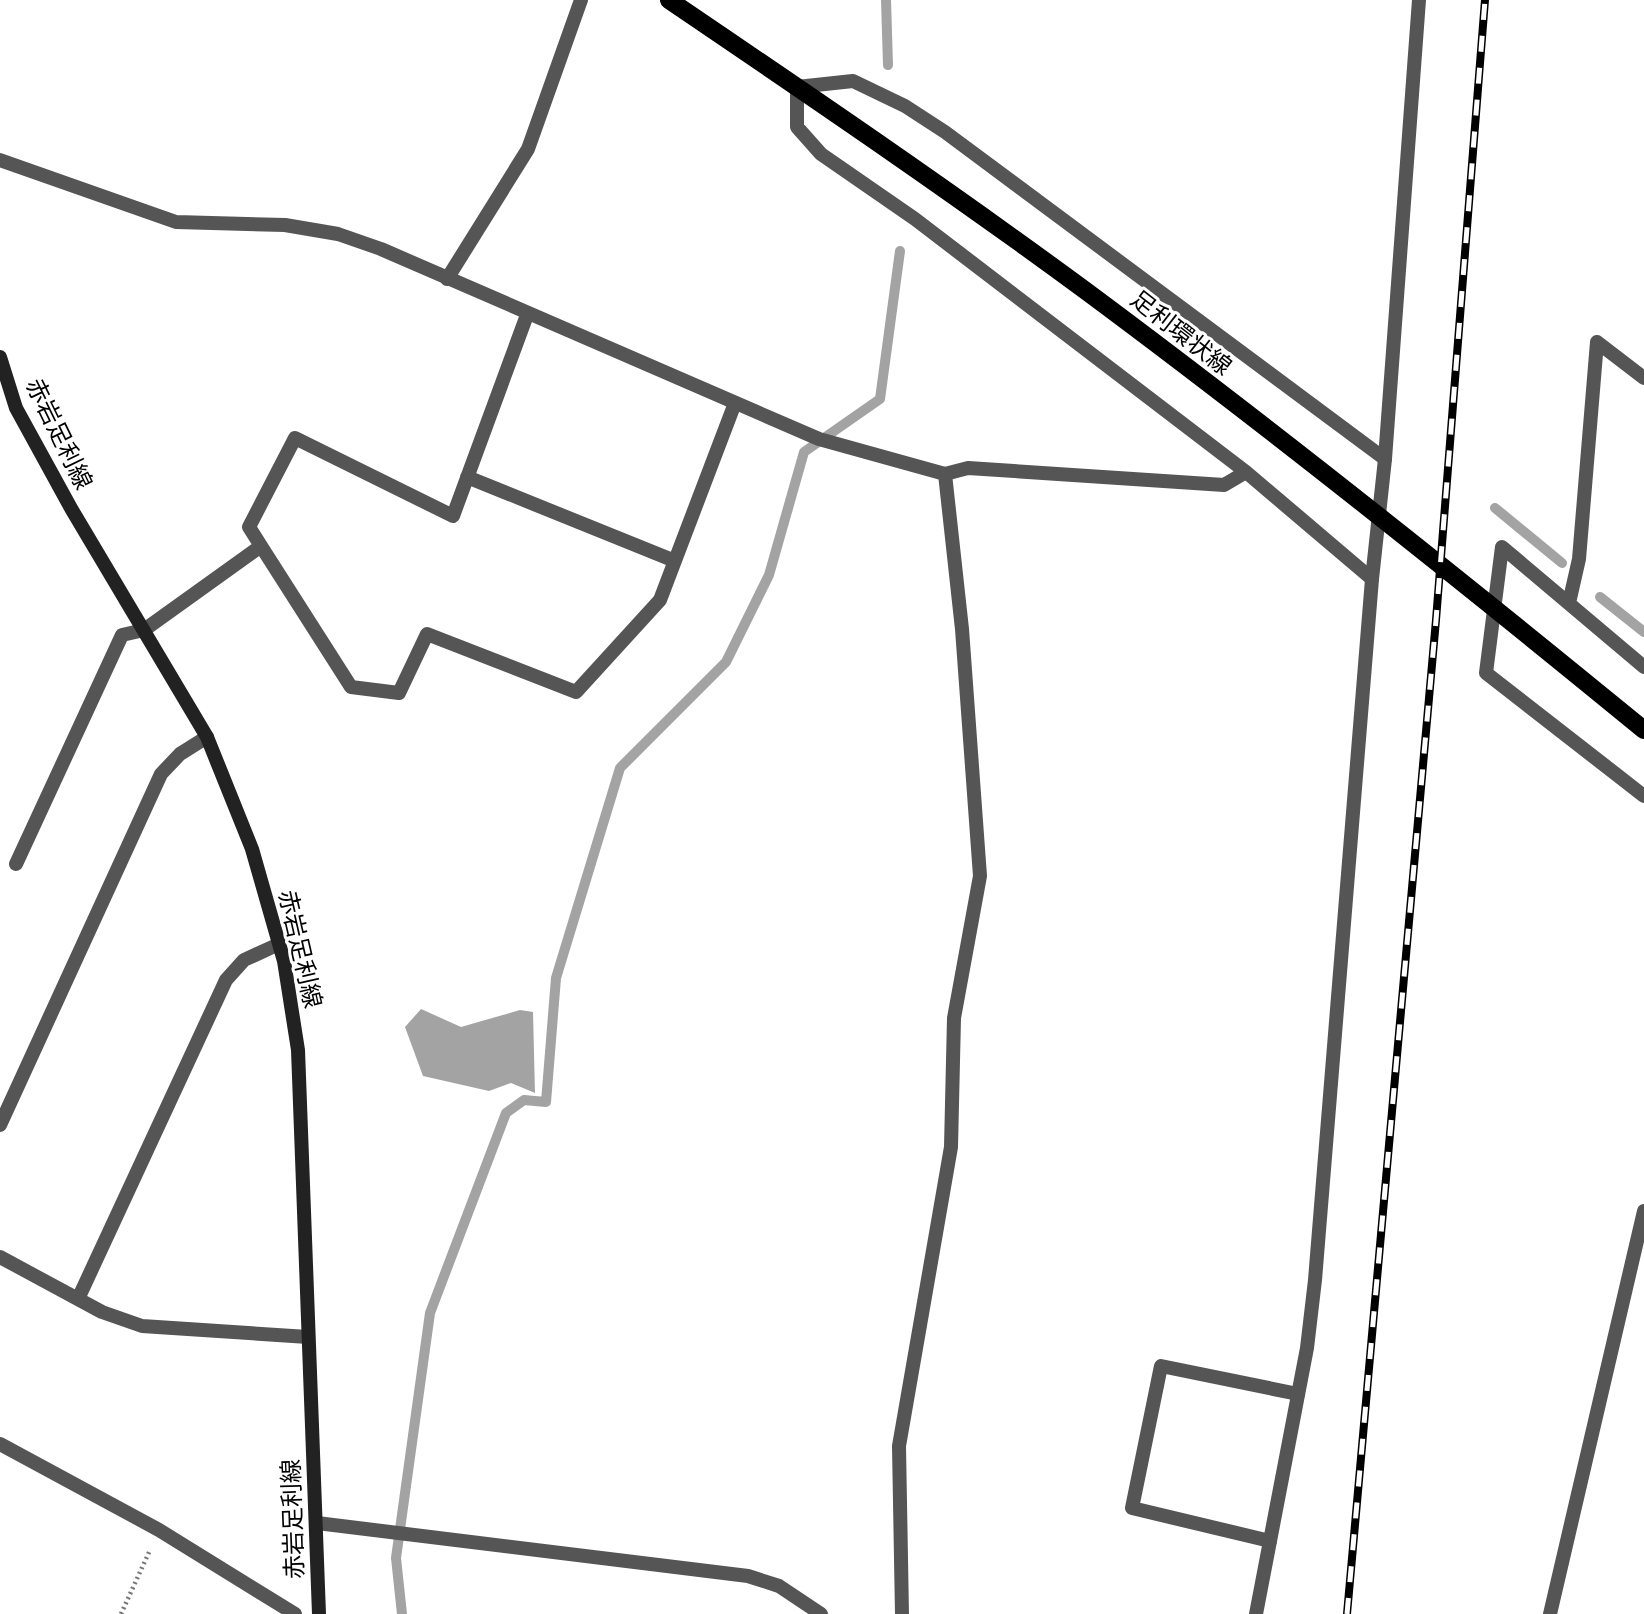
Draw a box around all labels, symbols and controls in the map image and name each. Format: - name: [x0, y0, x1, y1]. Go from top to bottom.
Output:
- street label: 足利環状線: [1124, 284, 1238, 382]
- street label: 赤岩足利線: [19, 373, 99, 495]
- street label: 赤岩足利線: [272, 887, 328, 1011]
- street label: 赤岩足利線: [276, 1459, 310, 1579]

